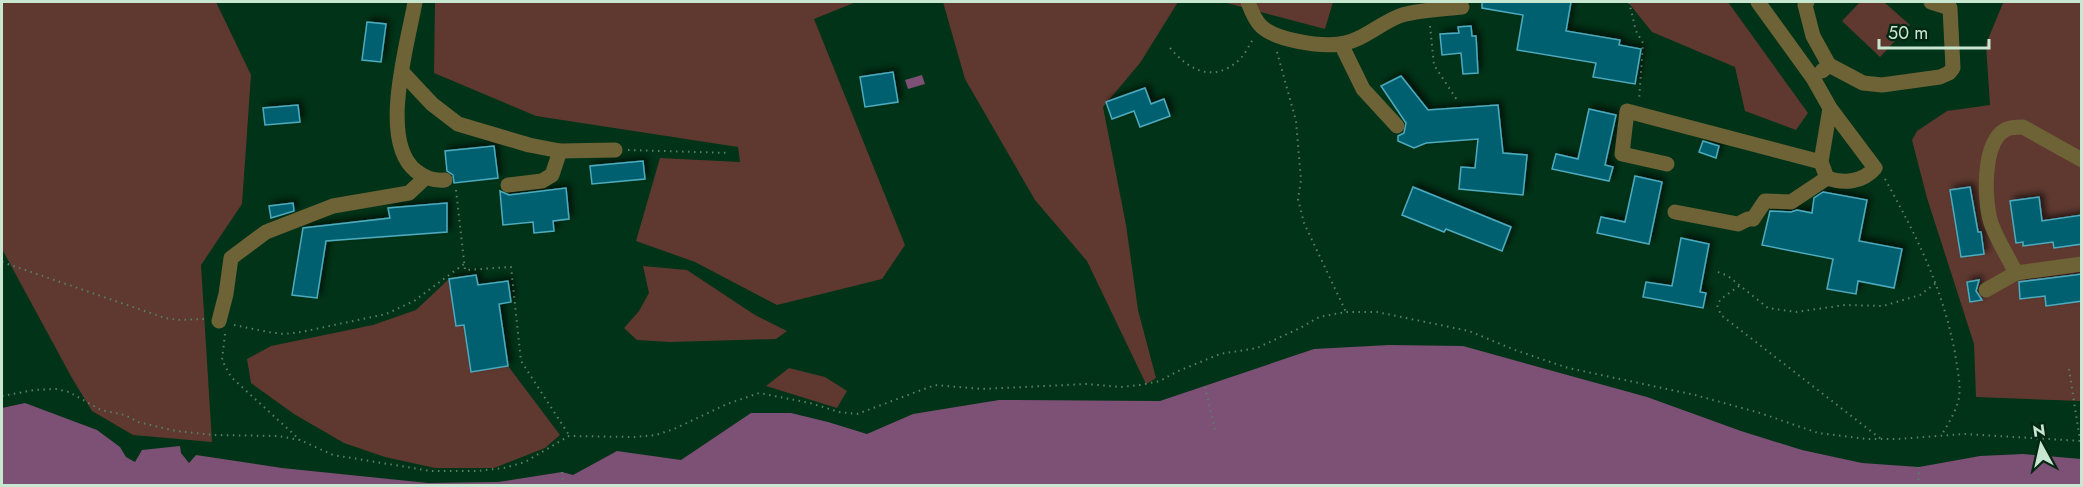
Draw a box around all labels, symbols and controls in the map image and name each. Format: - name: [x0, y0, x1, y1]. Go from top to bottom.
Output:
- scale bar: [1879, 12, 1988, 50]
- text: 50 m: [1888, 20, 1928, 46]
- north arrow: [2011, 415, 2071, 475]
- text: N: [2031, 418, 2047, 443]

